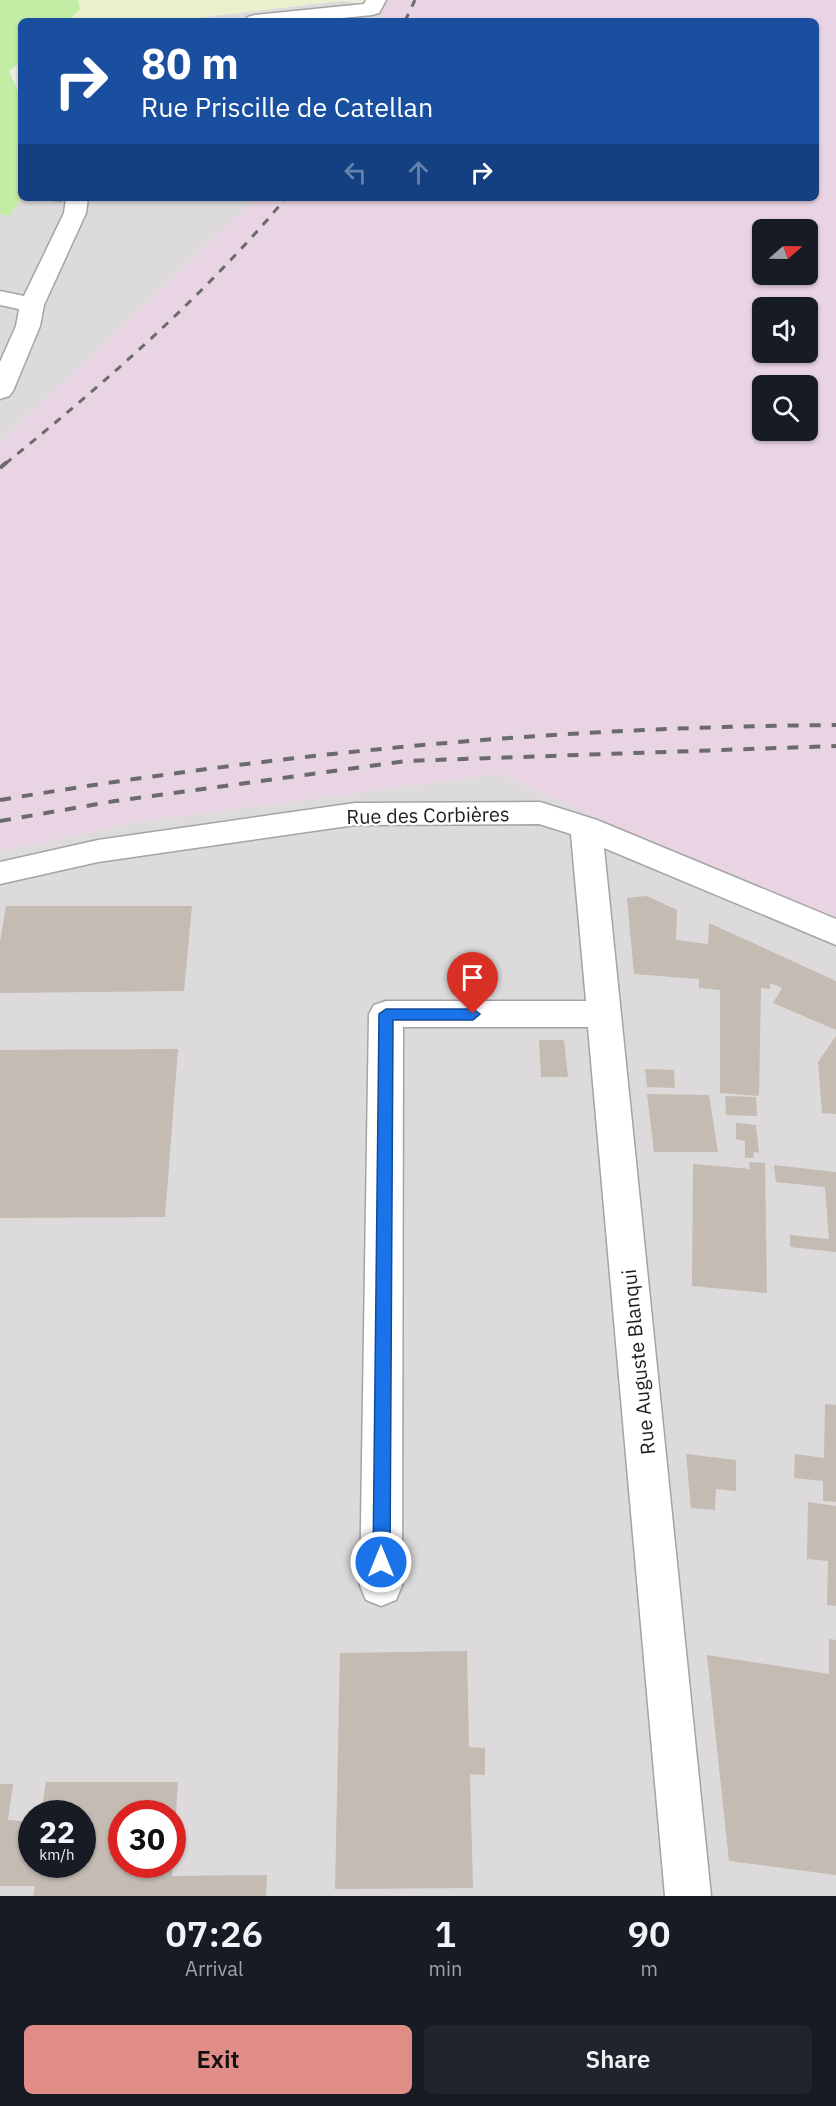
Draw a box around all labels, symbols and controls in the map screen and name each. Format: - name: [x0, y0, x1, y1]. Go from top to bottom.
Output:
- text: 80 m: [141, 36, 239, 91]
- icon: right: [42, 42, 120, 120]
- text: Rue Priscille de Catellan: [141, 89, 433, 124]
- icon: left: [339, 156, 372, 189]
- icon: ahead: [402, 156, 435, 189]
- icon: right: [465, 156, 498, 189]
- north arrow: [752, 219, 818, 285]
- map controls: [752, 219, 818, 441]
- button: sound: [752, 297, 818, 363]
- button: search: [752, 375, 818, 441]
- street label: Rue des Corbières: [346, 800, 510, 830]
- pin: [447, 952, 498, 1014]
- icon: arrive: [456, 961, 489, 994]
- street label: Rue Auguste Blanqui: [615, 1268, 661, 1456]
- position arrow: [349, 1530, 413, 1594]
- speed limit sign: 30: [108, 1800, 186, 1878]
- text: 22: [39, 1812, 75, 1851]
- text: km/h: [39, 1845, 75, 1864]
- text: 07:26: [165, 1910, 263, 1957]
- text: 1: [435, 1910, 456, 1957]
- text: 90: [628, 1910, 671, 1957]
- text: Arrival: [185, 1955, 243, 1982]
- text: min: [428, 1955, 462, 1982]
- text: m: [640, 1955, 658, 1982]
- button: Exit: [24, 2025, 412, 2094]
- button: Share: [424, 2025, 812, 2094]

